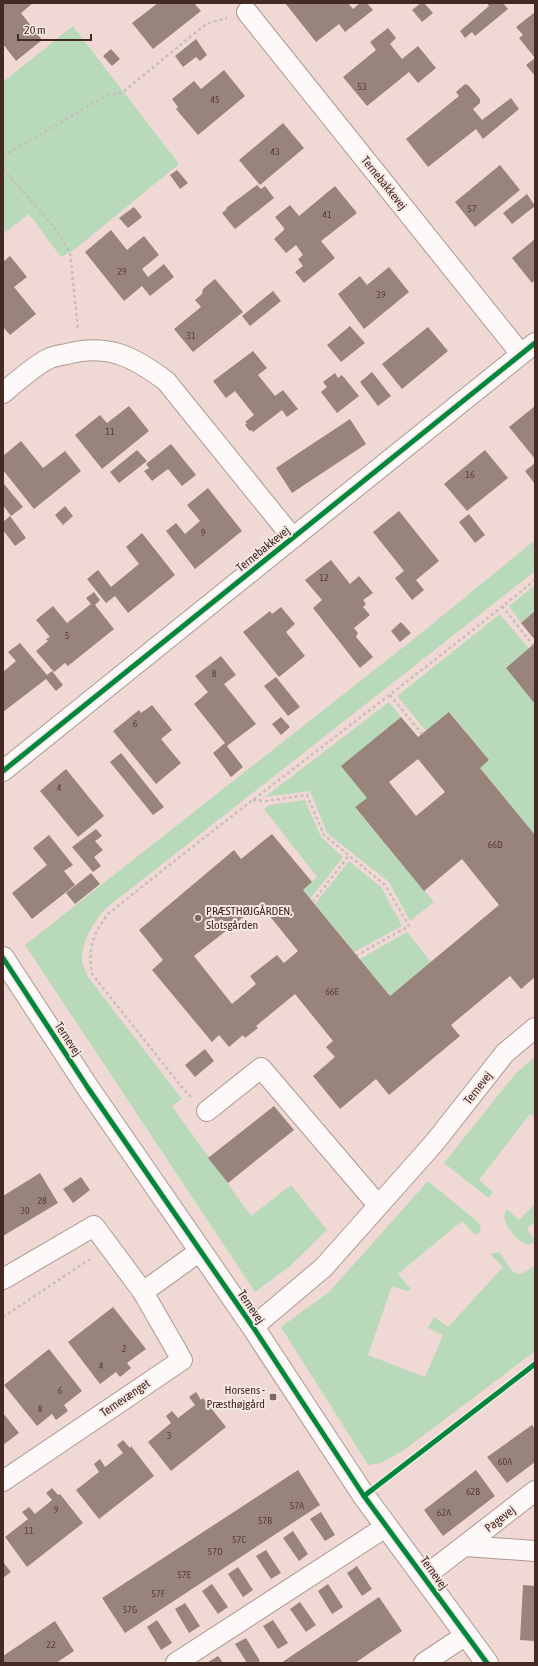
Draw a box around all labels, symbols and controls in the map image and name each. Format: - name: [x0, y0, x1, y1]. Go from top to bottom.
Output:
- scale bar: [18, 16, 91, 42]
- text: 20 m: [24, 23, 46, 37]
- house number: 53: [357, 81, 367, 92]
- house number: 45: [210, 94, 220, 105]
- house number: 43: [270, 146, 280, 157]
- street label: Ternebakkevej: [358, 153, 410, 213]
- house number: 57: [467, 203, 477, 214]
- house number: 41: [322, 209, 332, 220]
- house number: 29: [117, 266, 127, 277]
- house number: 39: [376, 289, 386, 300]
- house number: 31: [186, 330, 196, 341]
- house number: 11: [105, 426, 115, 437]
- house number: 16: [465, 469, 475, 480]
- street label: Ternebakkevej: [233, 523, 293, 575]
- house number: 9: [201, 527, 206, 538]
- house number: 12: [319, 572, 329, 583]
- house number: 5: [65, 630, 70, 641]
- house number: 8: [212, 668, 217, 679]
- house number: 6: [133, 718, 138, 729]
- house number: 4: [57, 782, 62, 793]
- house number: 66D: [488, 839, 503, 850]
- place label: PRÆSTHØJGÅRDEN, Slotsgården: [206, 904, 293, 932]
- marker: PRÆSTHØJGÅRDEN, Slotsgården: [193, 913, 203, 923]
- house number: 66E: [325, 986, 340, 997]
- street label: Ternevej: [52, 1019, 84, 1059]
- street label: Ternevej: [461, 1069, 495, 1107]
- house number: 28: [37, 1195, 47, 1206]
- house number: 30: [20, 1205, 30, 1216]
- street label: Ternevej: [235, 1287, 267, 1327]
- house number: 2: [122, 1343, 127, 1354]
- house number: 4: [99, 1360, 104, 1371]
- street label: Ternevænget: [97, 1376, 153, 1420]
- place label: Horsens - Præsthøjgård: [206, 1383, 265, 1411]
- house number: 6: [58, 1385, 63, 1396]
- marker: Horsens - Præsthøjgård: [268, 1392, 278, 1402]
- house number: 8: [38, 1403, 43, 1414]
- house number: 3: [167, 1430, 172, 1441]
- house number: 60A: [498, 1456, 512, 1467]
- house number: 62B: [466, 1486, 480, 1497]
- house number: 57A: [290, 1500, 304, 1511]
- street label: Pagevej: [482, 1503, 518, 1535]
- house number: 9: [54, 1504, 59, 1515]
- house number: 62A: [437, 1507, 451, 1518]
- house number: 57B: [258, 1515, 272, 1526]
- house number: 11: [24, 1525, 34, 1536]
- house number: 57C: [232, 1534, 246, 1545]
- house number: 57D: [208, 1546, 223, 1557]
- street label: Ternevej: [417, 1554, 451, 1592]
- house number: 57E: [177, 1569, 192, 1580]
- house number: 57F: [151, 1588, 165, 1599]
- house number: 57G: [123, 1604, 137, 1615]
- house number: 22: [46, 1639, 56, 1650]

